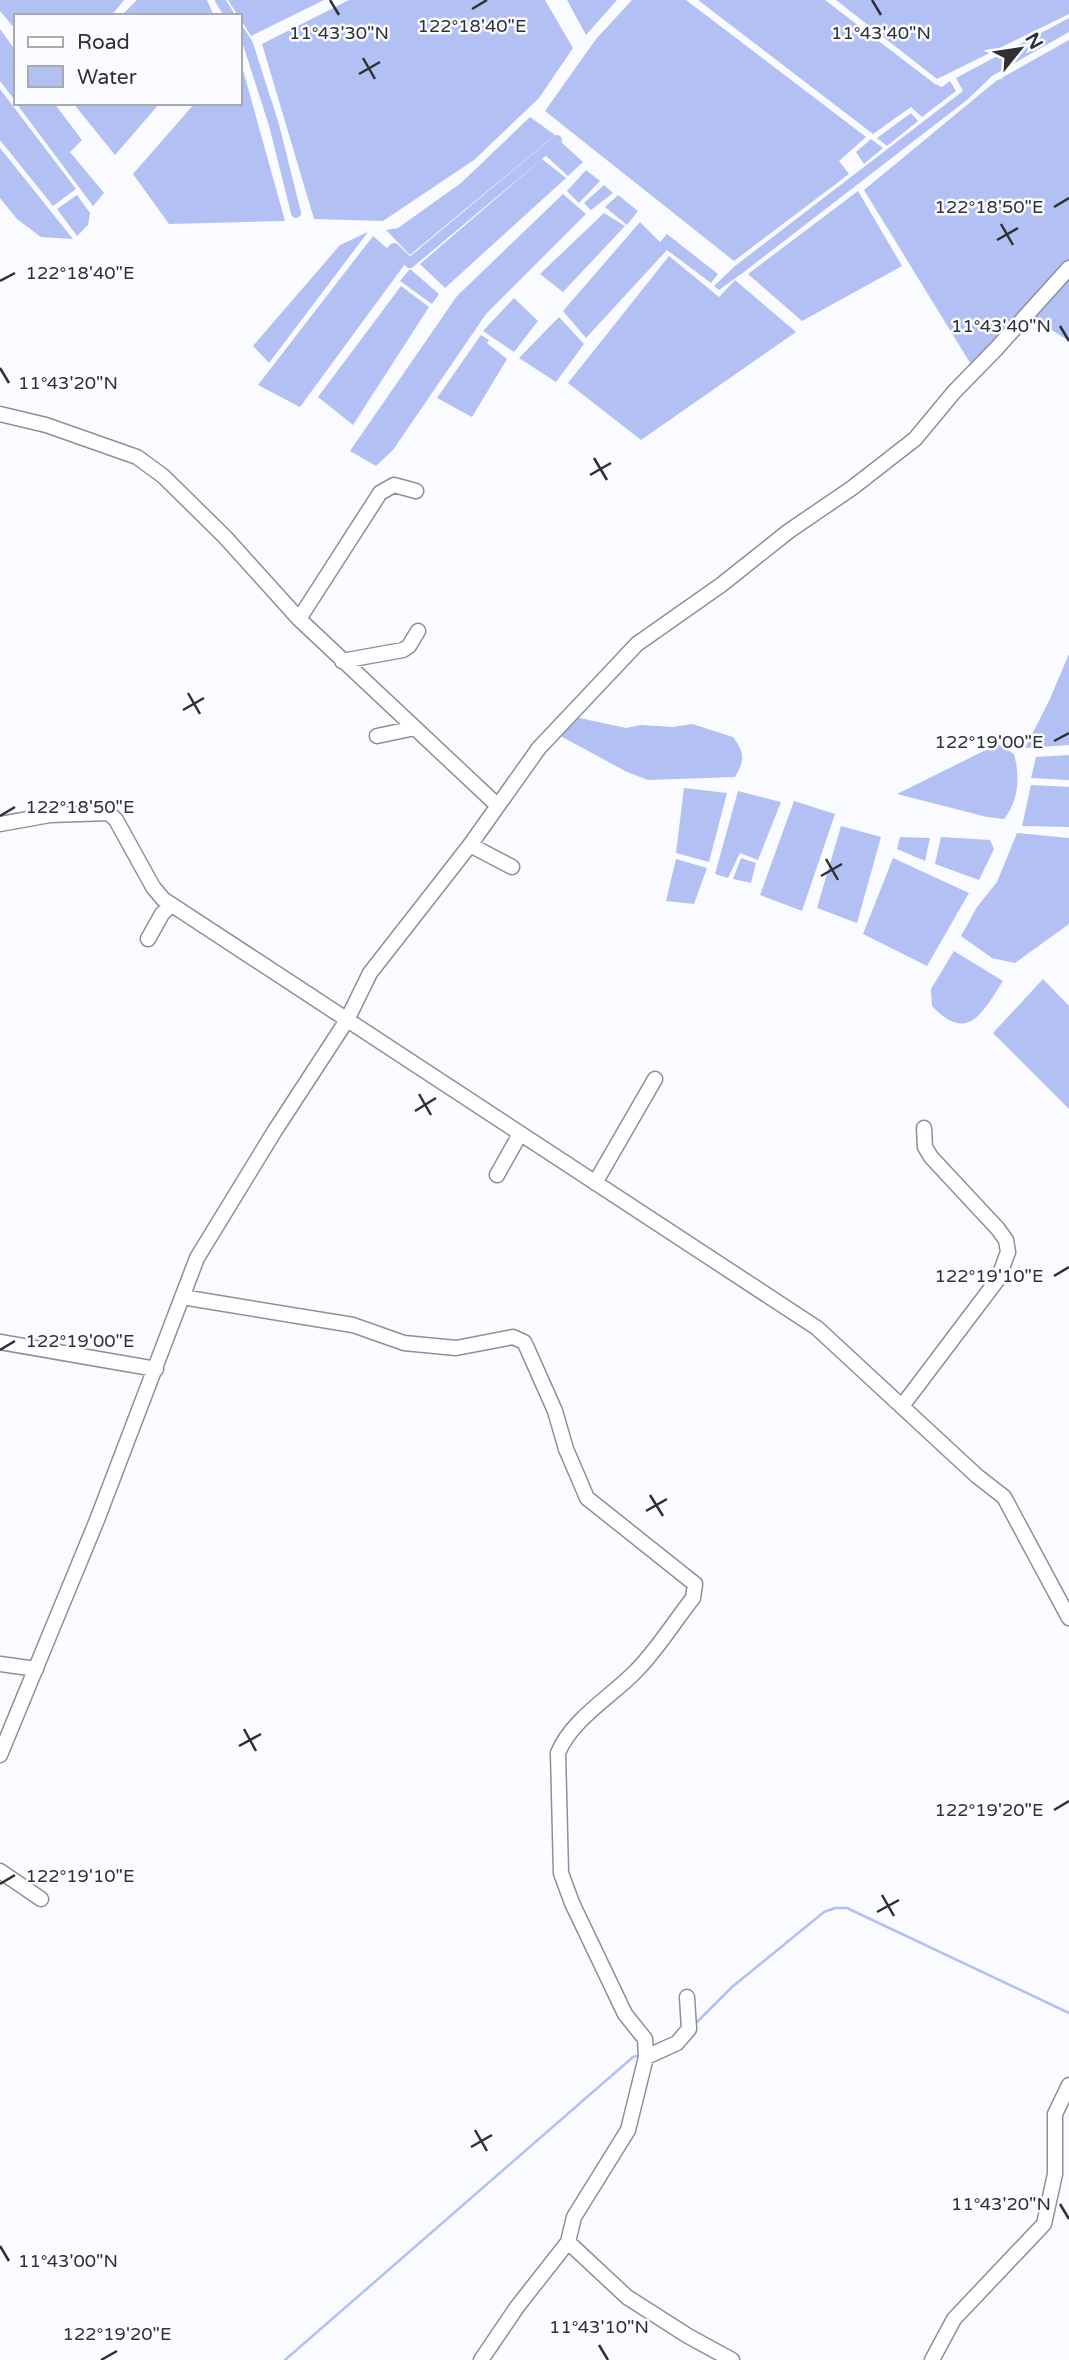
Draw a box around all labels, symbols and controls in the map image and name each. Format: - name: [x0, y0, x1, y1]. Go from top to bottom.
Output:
- legend: [14, 14, 242, 105]
- north arrow: [985, 14, 1055, 84]
- text: 122°18'40"E: [418, 15, 526, 37]
- text: 11°43'30"N: [289, 22, 389, 44]
- text: 11°43'40"N: [831, 22, 931, 44]
- text: N: [1021, 29, 1047, 53]
- text: Road: [77, 30, 130, 55]
- text: Water: [77, 65, 137, 90]
- text: 122°18'50"E: [935, 196, 1043, 218]
- text: 122°18'40"E: [26, 262, 134, 284]
- text: 11°43'40"N: [951, 315, 1051, 337]
- text: 11°43'20"N: [18, 372, 118, 394]
- text: 122°19'00"E: [935, 731, 1043, 753]
- text: 122°18'50"E: [26, 796, 134, 818]
- text: 122°19'10"E: [935, 1265, 1043, 1287]
- text: 122°19'00"E: [26, 1330, 134, 1352]
- text: 122°19'20"E: [935, 1799, 1043, 1821]
- text: 122°19'10"E: [26, 1865, 134, 1887]
- text: 11°43'20"N: [951, 2193, 1051, 2215]
- text: 11°43'00"N: [18, 2250, 118, 2272]
- text: 11°43'10"N: [549, 2316, 649, 2338]
- text: 122°19'20"E: [63, 2323, 171, 2345]

